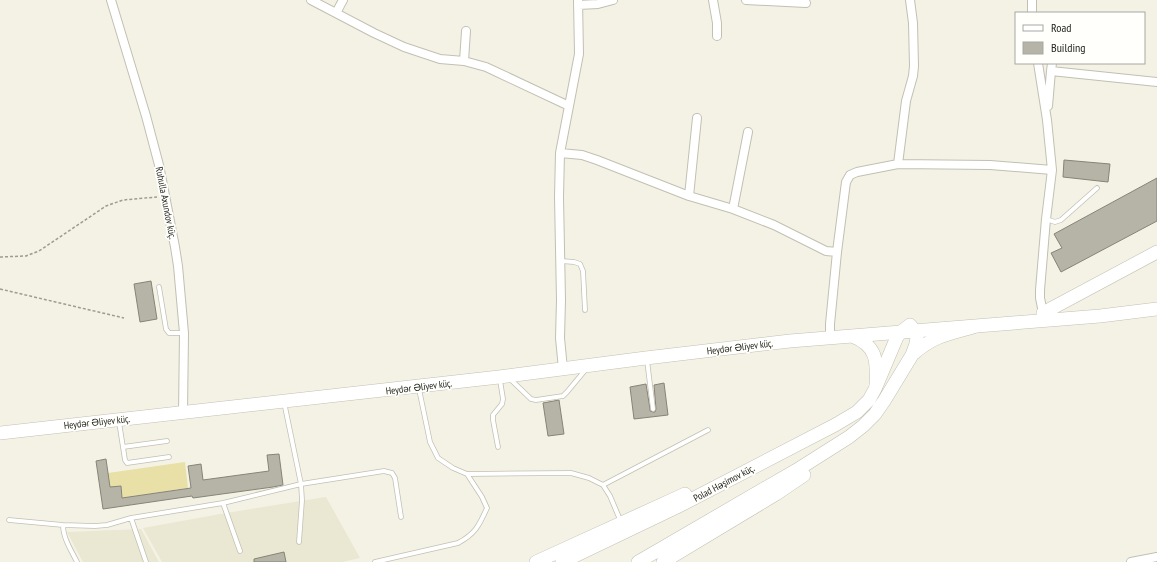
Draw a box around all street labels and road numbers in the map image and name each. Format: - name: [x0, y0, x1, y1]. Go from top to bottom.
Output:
- street label: Ruhulla Axundov küç.: [153, 166, 179, 241]
- street label: Heydər Əliyev küç.: [706, 336, 774, 358]
- street label: Heydər Əliyev küç.: [385, 376, 453, 398]
- street label: Heydər Əliyev küç.: [63, 412, 131, 432]
- street label: Polad Həşimov küç.: [691, 461, 757, 505]

